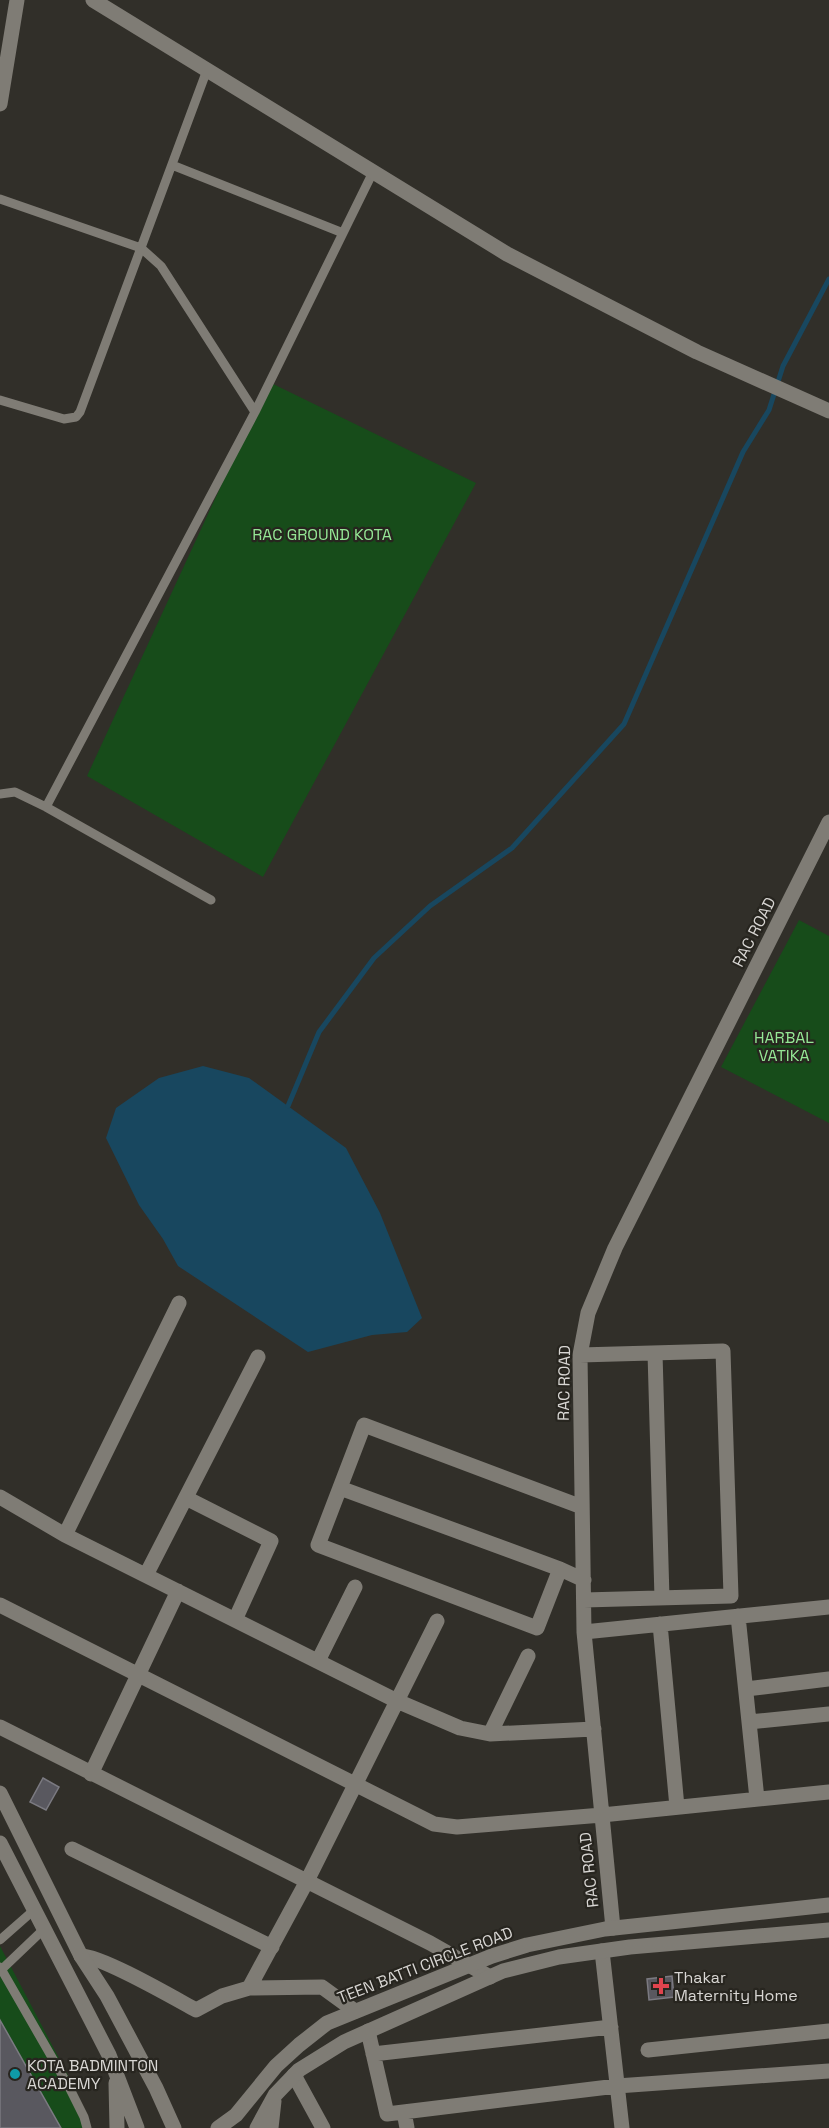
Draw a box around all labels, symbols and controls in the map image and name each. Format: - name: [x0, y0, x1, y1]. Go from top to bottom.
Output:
- park label: RAC GROUND KOTA: [252, 524, 392, 545]
- street label: RAC ROAD: [727, 893, 781, 971]
- park label: HARBAL VATIKA: [754, 1027, 814, 1066]
- street label: RAC ROAD: [553, 1345, 575, 1421]
- street label: RAC ROAD: [575, 1831, 603, 1909]
- street label: TEEN BATTI CIRCLE ROAD: [334, 1922, 516, 2008]
- place label: Thakar Maternity Home: [674, 1967, 798, 2006]
- marker: Thakar Maternity Home: [652, 1977, 670, 1995]
- place label: KOTA BADMINTON ACADEMY: [27, 2055, 158, 2094]
- marker: KOTA BADMINTON ACADEMY: [8, 2067, 22, 2081]

